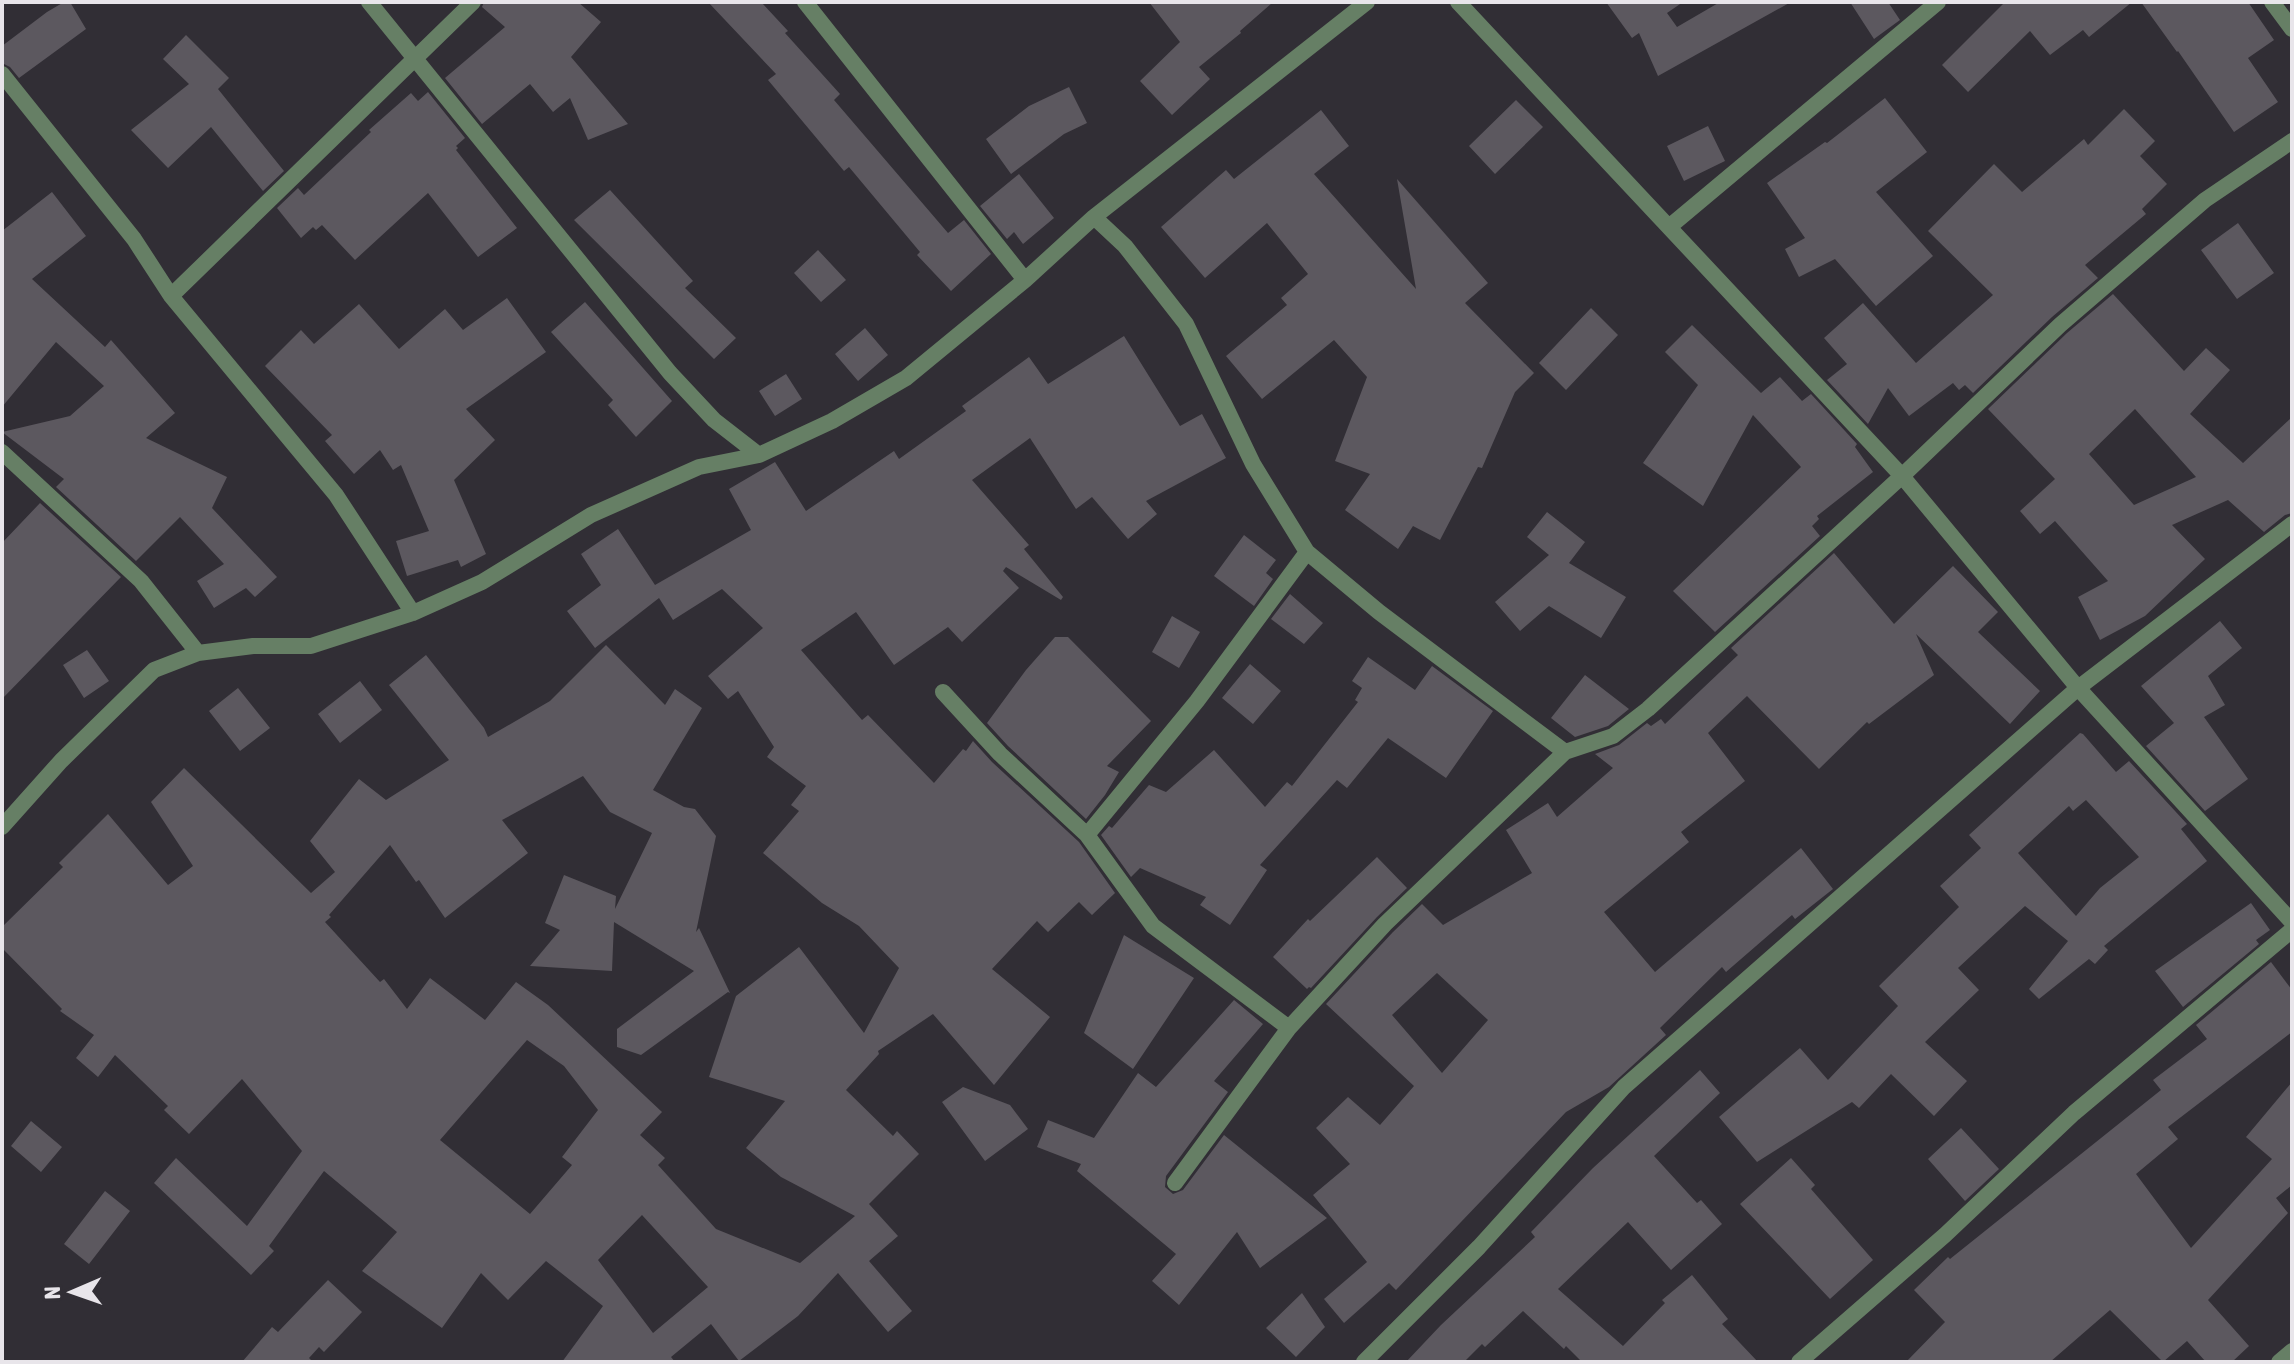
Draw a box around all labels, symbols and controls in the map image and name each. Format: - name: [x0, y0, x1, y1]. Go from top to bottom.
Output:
- north arrow: [32, 1252, 112, 1332]
- text: N: [39, 1286, 65, 1300]

